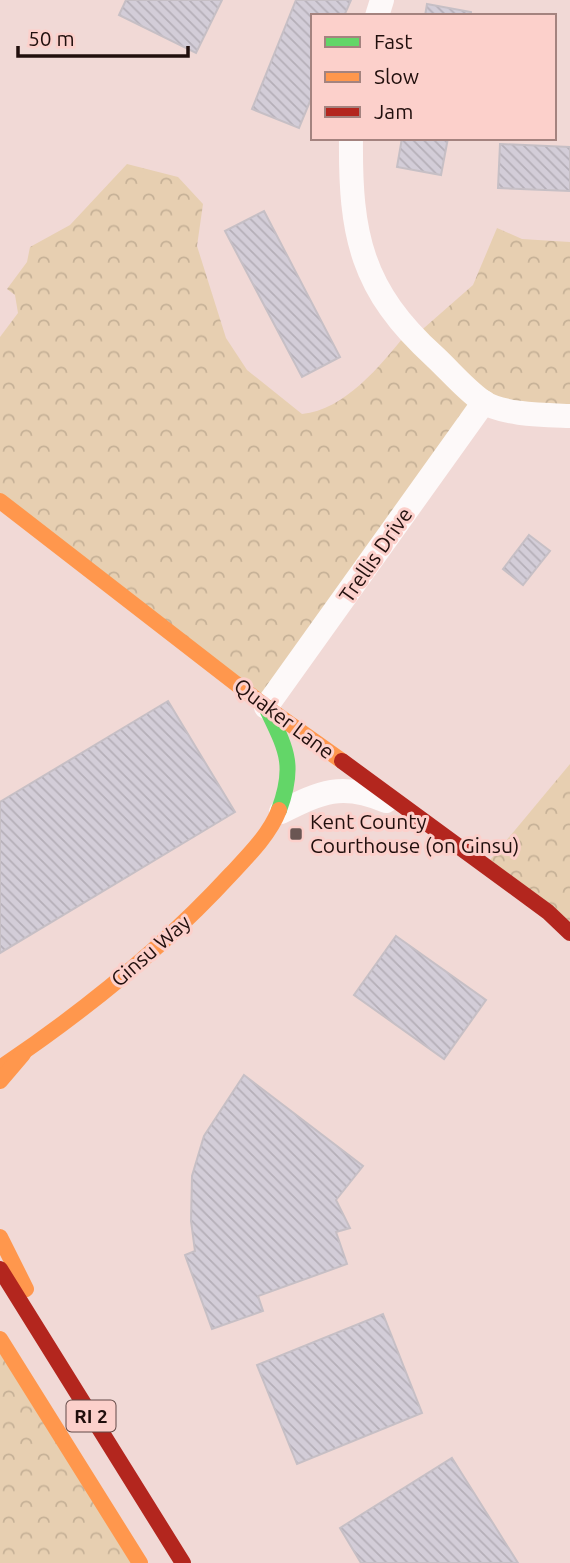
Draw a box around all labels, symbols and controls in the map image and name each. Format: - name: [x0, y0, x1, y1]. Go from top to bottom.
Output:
- scale bar: [18, 14, 187, 58]
- legend: [311, 14, 556, 140]
- text: 50 m: [28, 26, 75, 50]
- text: Fast: [374, 29, 412, 53]
- text: Slow: [374, 64, 419, 88]
- text: Jam: [374, 99, 413, 123]
- street label: Trellis Drive: [334, 502, 417, 606]
- street label: Quaker Lane: [230, 673, 339, 764]
- place label: Kent County Courthouse (on Ginsu): [310, 809, 519, 857]
- marker: Kent County Courthouse (on Ginsu): [288, 826, 304, 842]
- street label: Ginsu Way: [106, 909, 195, 991]
- road number: RI 2: [66, 1400, 116, 1432]

